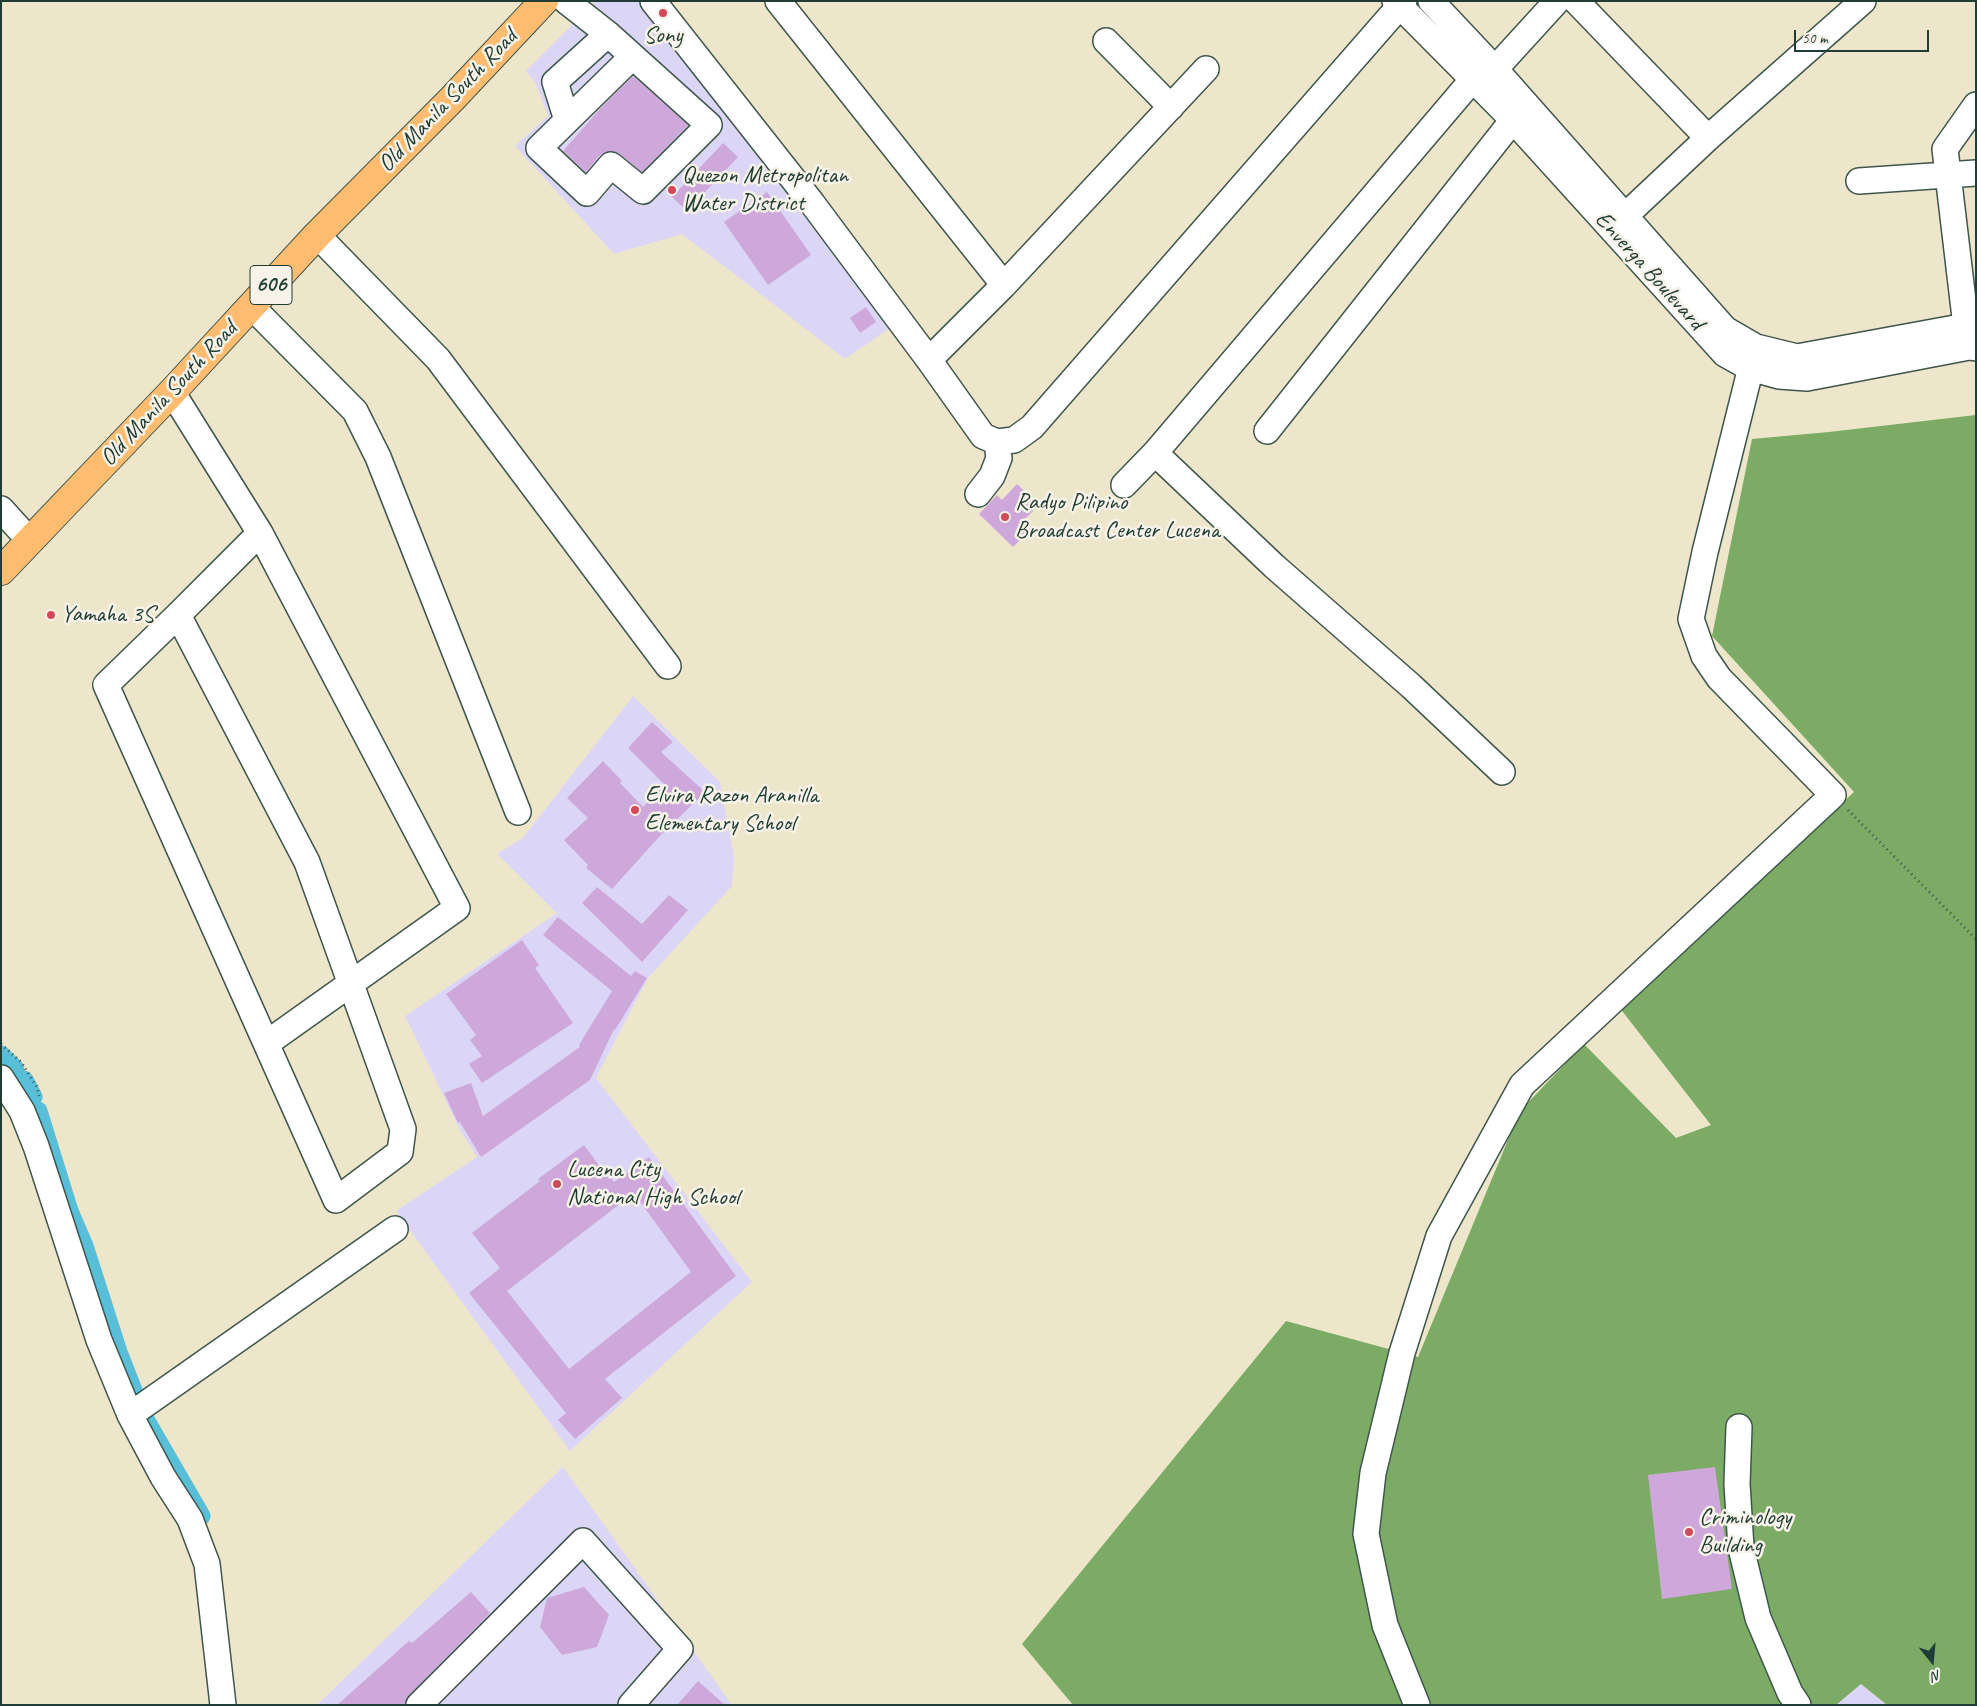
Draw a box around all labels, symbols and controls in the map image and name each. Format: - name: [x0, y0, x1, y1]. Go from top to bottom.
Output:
- marker: Sony: [657, 7, 669, 19]
- scale bar: [1797, 20, 1932, 52]
- place label: Sony: [644, 22, 682, 50]
- street label: Old Manila South Road: [372, 23, 524, 179]
- text: 50 m: [1802, 29, 1828, 48]
- place label: Quezon Metropolitan Water District: [682, 162, 848, 218]
- marker: Quezon Metropolitan Water District: [666, 184, 678, 196]
- street label: Enverga Boulevard: [1588, 206, 1710, 336]
- road number: 606: [250, 266, 292, 304]
- street label: Old Manila South Road: [94, 315, 244, 473]
- place label: Radyo Pilipino Broadcast Center Lucena: [1015, 489, 1220, 545]
- marker: Radyo Pilipino Broadcast Center Lucena: [999, 511, 1011, 523]
- place label: Yamaha 3S: [61, 601, 154, 629]
- marker: Yamaha 3S: [45, 609, 57, 621]
- place label: Elvira Razon Aranilla Elementary School: [645, 782, 818, 838]
- marker: Elvira Razon Aranilla Elementary School: [629, 804, 641, 816]
- place label: Lucena City National High School: [567, 1156, 739, 1212]
- marker: Lucena City National High School: [551, 1178, 563, 1190]
- place label: Criminology Building: [1699, 1504, 1791, 1560]
- marker: Criminology Building: [1683, 1526, 1695, 1538]
- north arrow: [1907, 1636, 1957, 1686]
- text: N: [1930, 1666, 1943, 1685]

